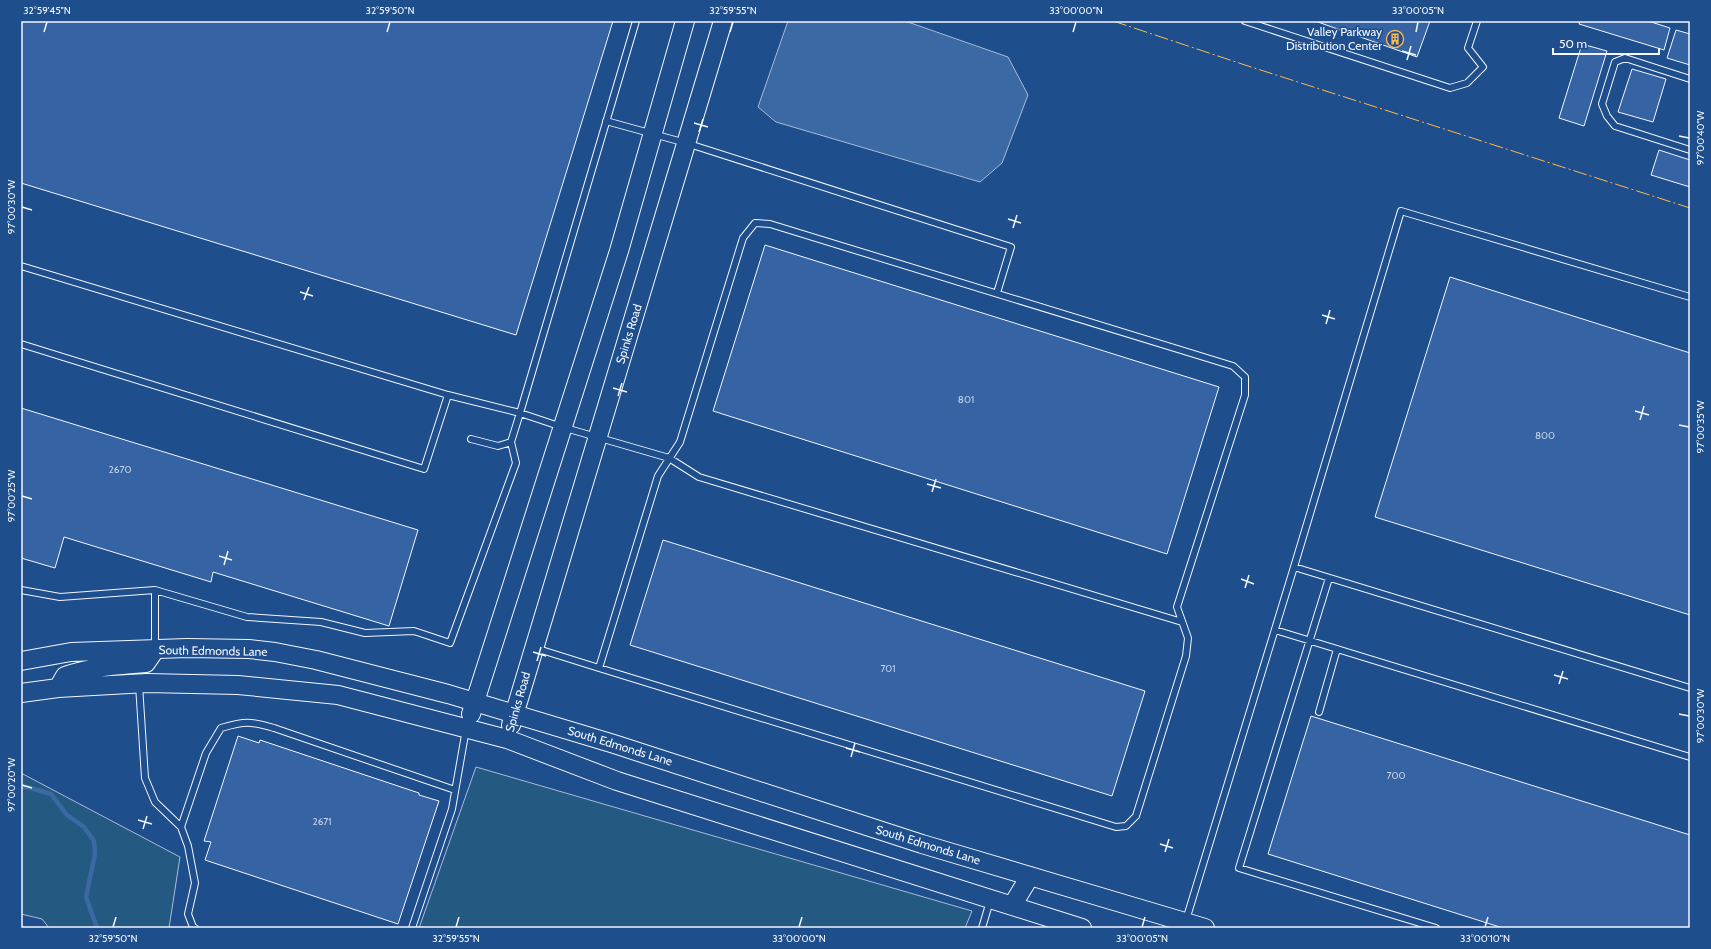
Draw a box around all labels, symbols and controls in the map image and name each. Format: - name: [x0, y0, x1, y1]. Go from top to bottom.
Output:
- text: 32°59'45"N: [23, 4, 71, 17]
- text: 32°59'50"N: [365, 4, 415, 17]
- text: 32°59'55"N: [709, 4, 757, 17]
- text: 33°00'00"N: [1049, 4, 1103, 17]
- text: 33°00'05"N: [1392, 4, 1444, 17]
- place label: Valley Parkway Distribution Center: [1286, 24, 1382, 53]
- building icon: Valley Parkway Distribution Center: [1385, 29, 1405, 49]
- scale bar: [1553, 30, 1659, 56]
- text: 50 m: [1559, 36, 1587, 51]
- text: 97°00'40"W: [1694, 110, 1707, 165]
- text: 97°00'30"W: [5, 179, 18, 234]
- street label: Spinks Road: [612, 302, 645, 366]
- house number: 801: [958, 393, 974, 406]
- text: 97°00'35"W: [1694, 400, 1707, 453]
- house number: 800: [1535, 429, 1555, 442]
- house number: 2670: [109, 463, 131, 476]
- text: 97°00'25"W: [5, 469, 18, 522]
- street label: South Edmonds Lane: [158, 642, 268, 659]
- house number: 701: [880, 662, 896, 675]
- street label: Spinks Road: [502, 670, 533, 734]
- text: 97°00'30"W: [1694, 688, 1707, 743]
- street label: South Edmonds Lane: [566, 722, 674, 769]
- text: 97°00'20"W: [5, 757, 18, 812]
- house number: 700: [1387, 769, 1405, 782]
- house number: 2671: [312, 815, 332, 828]
- street label: South Edmonds Lane: [874, 821, 982, 868]
- text: 32°59'50"N: [88, 932, 138, 945]
- text: 32°59'55"N: [432, 932, 480, 945]
- text: 33°00'00"N: [772, 932, 826, 945]
- text: 33°00'05"N: [1116, 932, 1168, 945]
- text: 33°00'10"N: [1460, 932, 1510, 945]

